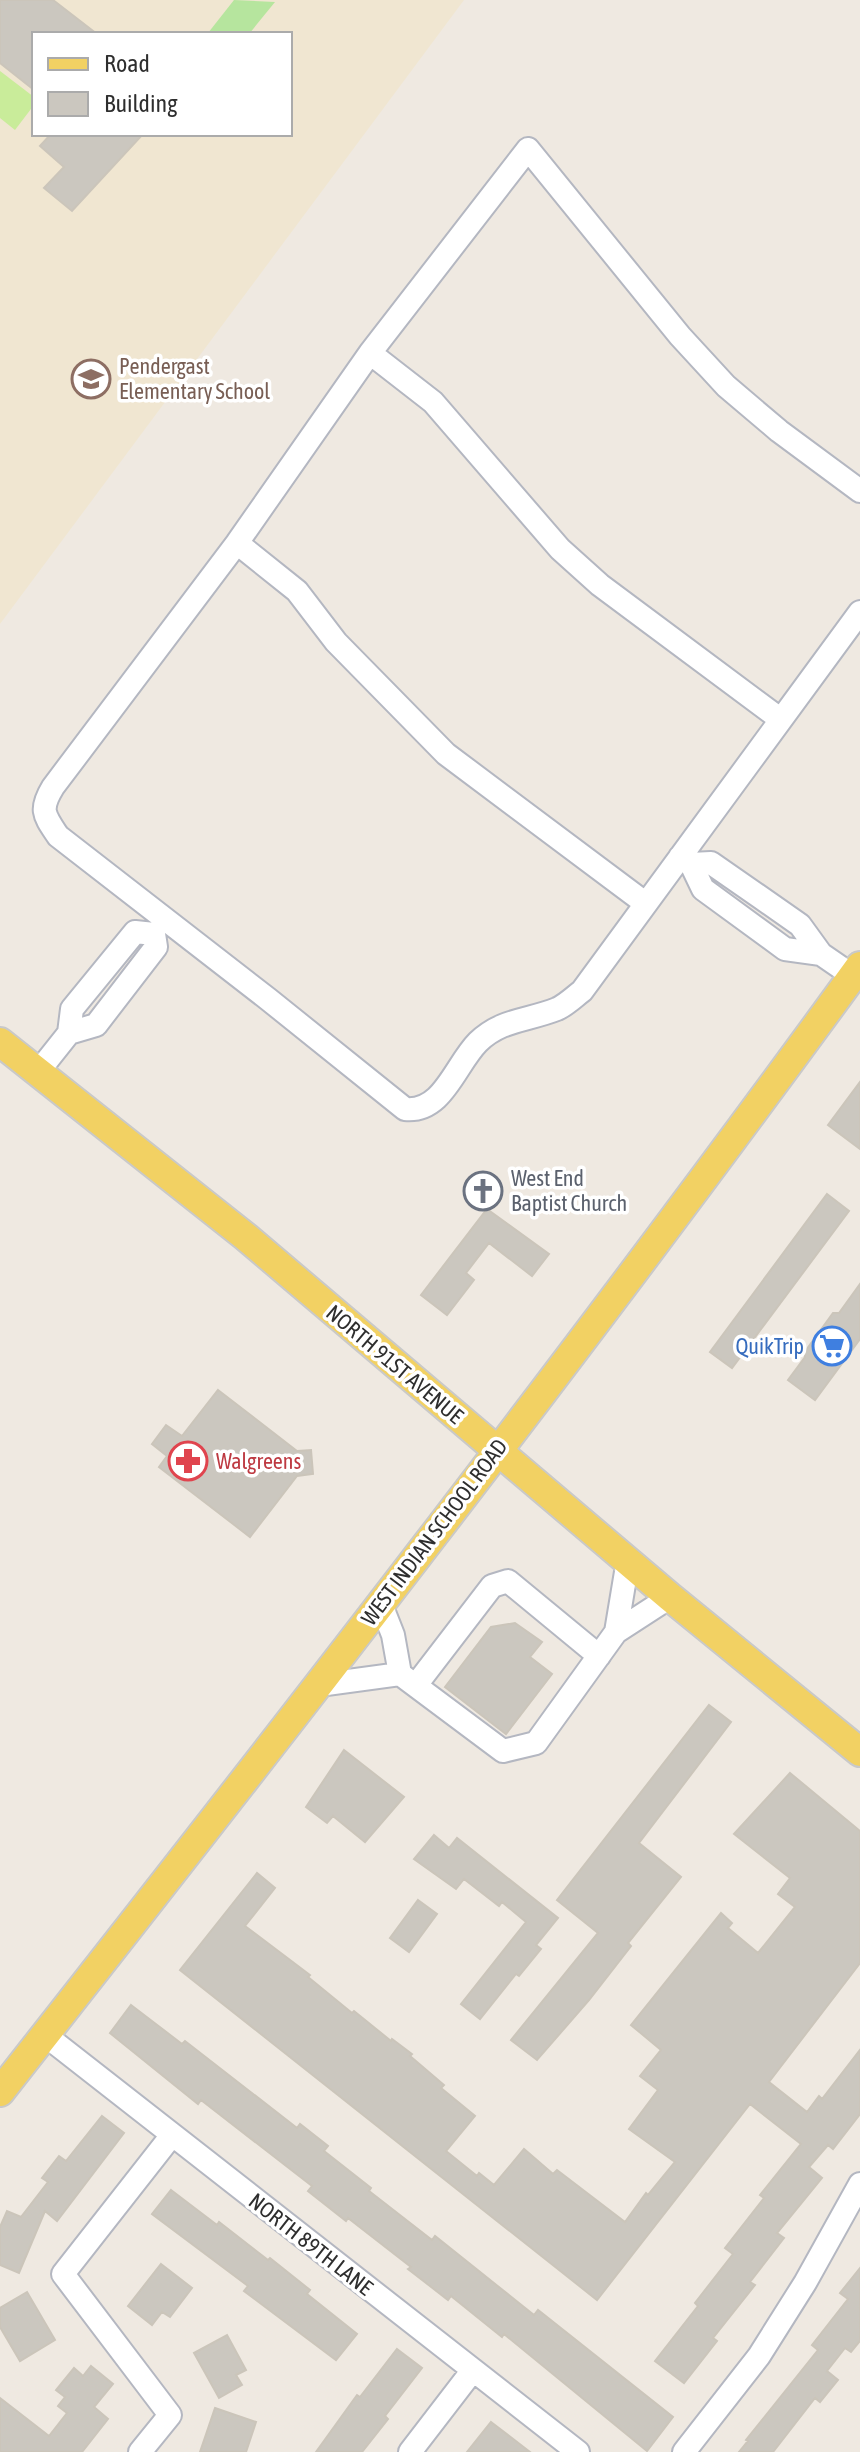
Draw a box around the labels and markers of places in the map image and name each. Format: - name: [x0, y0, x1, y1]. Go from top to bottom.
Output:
- place label: Pendergast Elementary School: [119, 353, 270, 404]
- school or university icon: Pendergast Elementary School: [70, 358, 112, 400]
- place label: West End Baptist Church: [511, 1165, 627, 1216]
- church icon: West End Baptist Church: [462, 1170, 504, 1212]
- supermarket icon: QuikTrip: [811, 1325, 853, 1367]
- place label: QuikTrip: [735, 1333, 804, 1359]
- pharmacy icon: Walgreens: [167, 1440, 209, 1482]
- place label: Walgreens: [216, 1448, 302, 1474]

